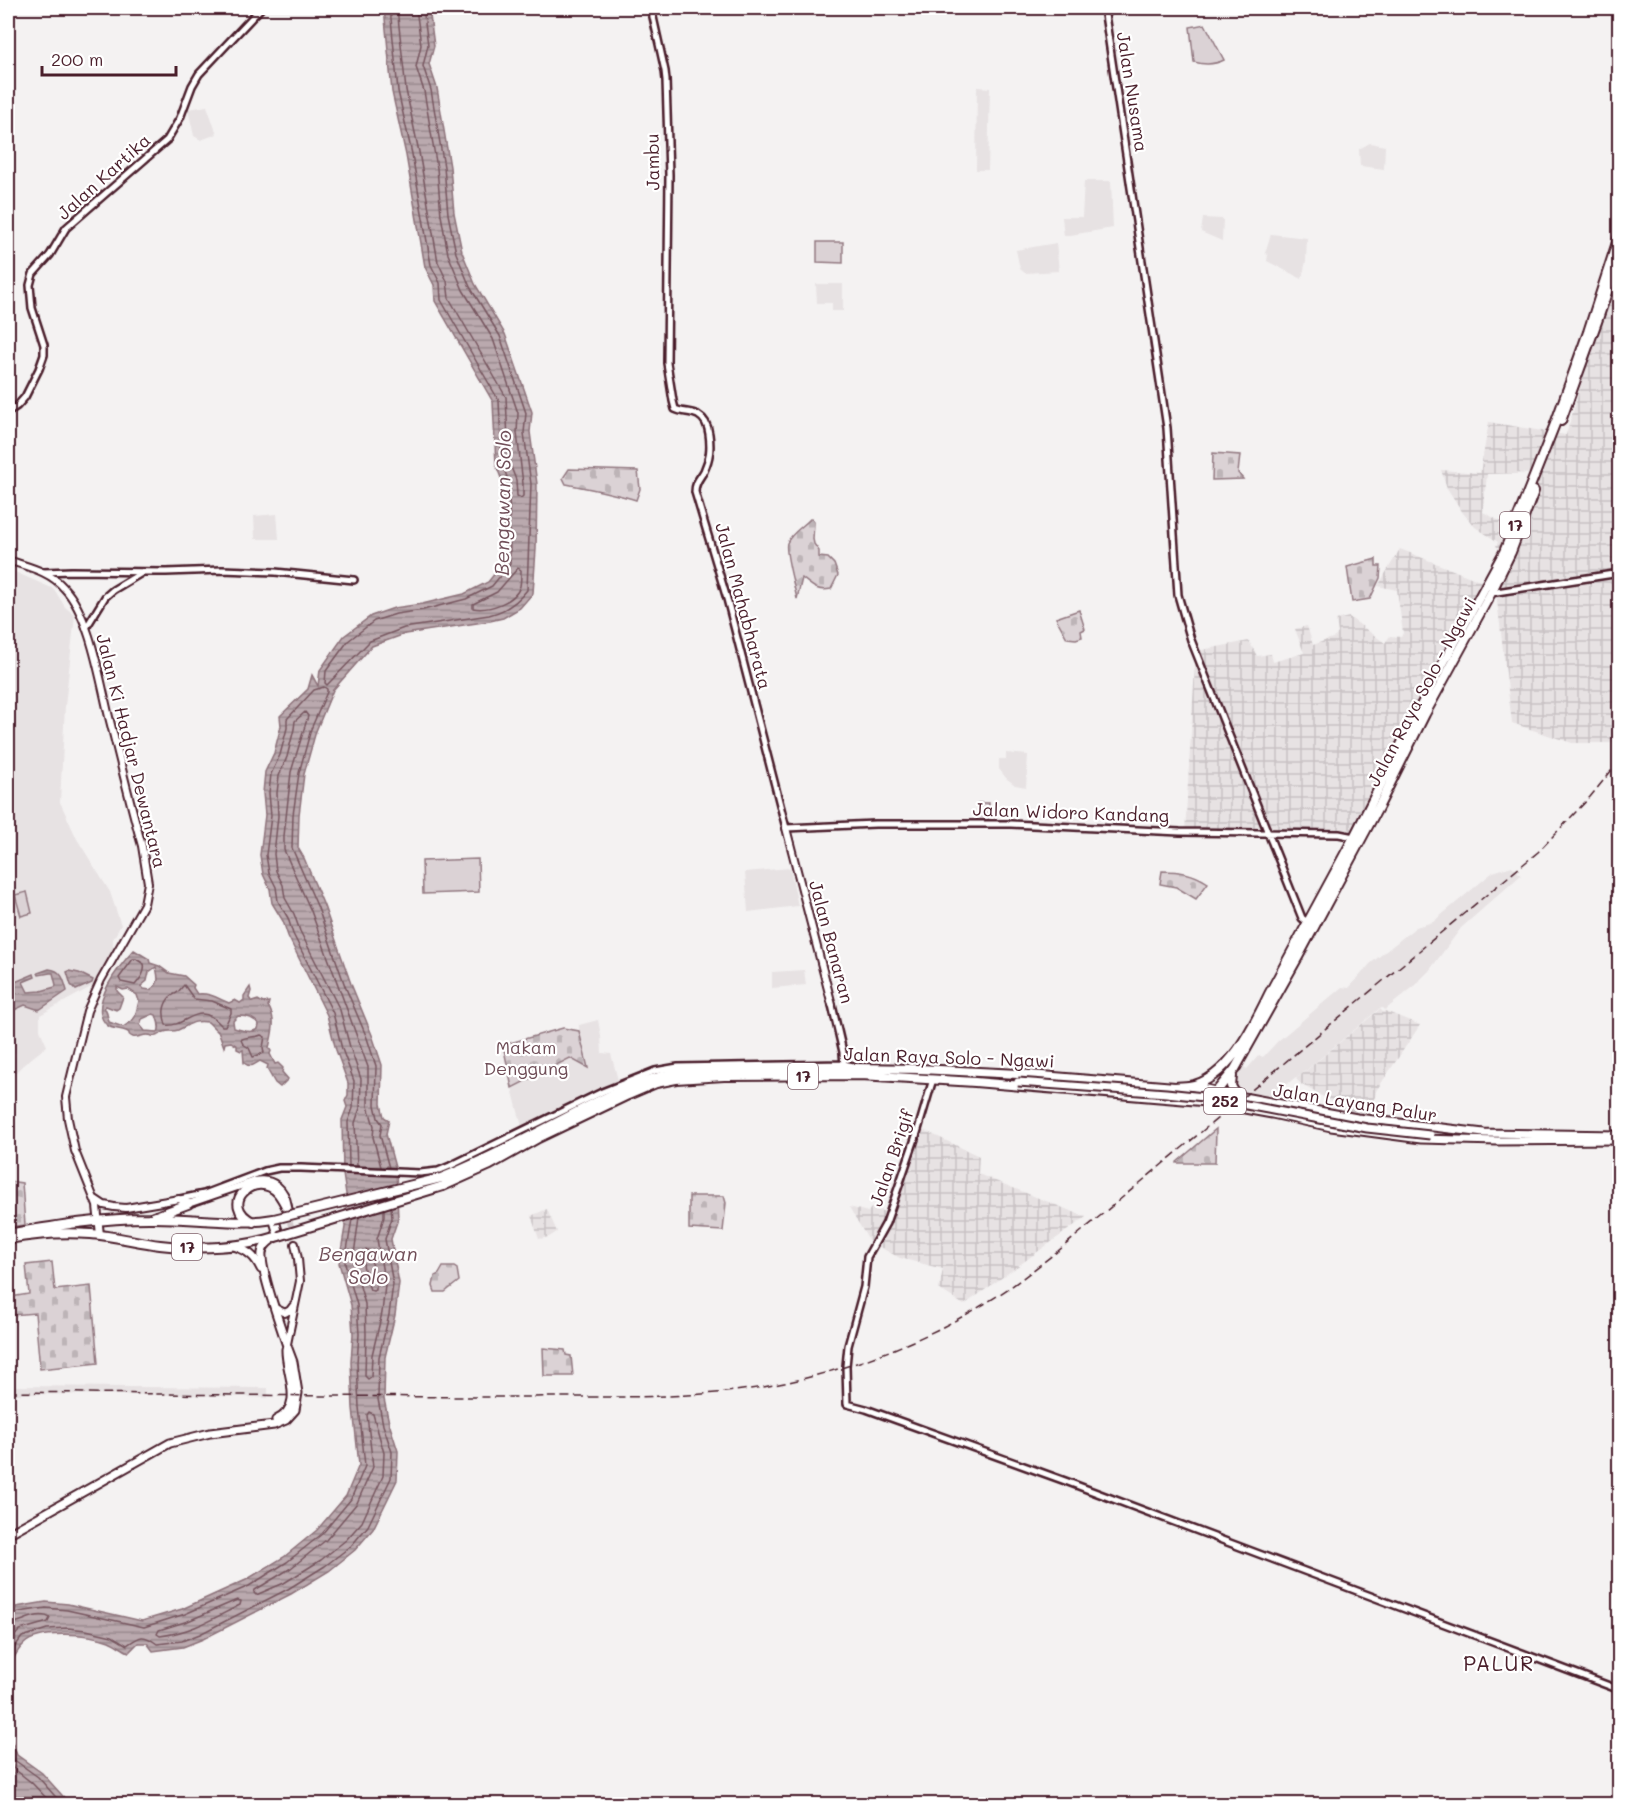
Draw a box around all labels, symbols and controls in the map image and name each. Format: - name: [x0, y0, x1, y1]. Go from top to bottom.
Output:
- street label: Jalan Nusama: [1112, 30, 1154, 154]
- scale bar: [42, 39, 176, 77]
- text: 200 m: [51, 47, 103, 71]
- street label: Jalan Kartika: [51, 128, 155, 225]
- street label: Jambu: [640, 133, 664, 191]
- water label: Bengawan Solo: [488, 430, 516, 576]
- road number: 17: [1500, 512, 1530, 538]
- street label: Jalan Mahabharata: [710, 520, 778, 692]
- street label: Jalan Raya Solo - Ngawi: [1361, 593, 1481, 790]
- street label: Jalan Ki Hadjar Dewantara: [91, 631, 173, 870]
- street label: Jalan Widoro Kandang: [972, 797, 1170, 827]
- street label: Jalan Banaran: [804, 878, 860, 1006]
- park label: Makam Denggung: [484, 1035, 568, 1080]
- street label: Jalan Raya Solo - Ngawi: [843, 1041, 1055, 1073]
- road number: 17: [788, 1063, 818, 1089]
- street label: Jalan Layang Palur: [1271, 1077, 1439, 1127]
- road number: 252: [1204, 1088, 1246, 1114]
- street label: Jalan Brigif: [863, 1105, 919, 1209]
- road number: 17: [172, 1234, 202, 1260]
- water label: Bengawan Solo: [319, 1240, 418, 1289]
- district label: PALUR: [1463, 1649, 1535, 1676]

